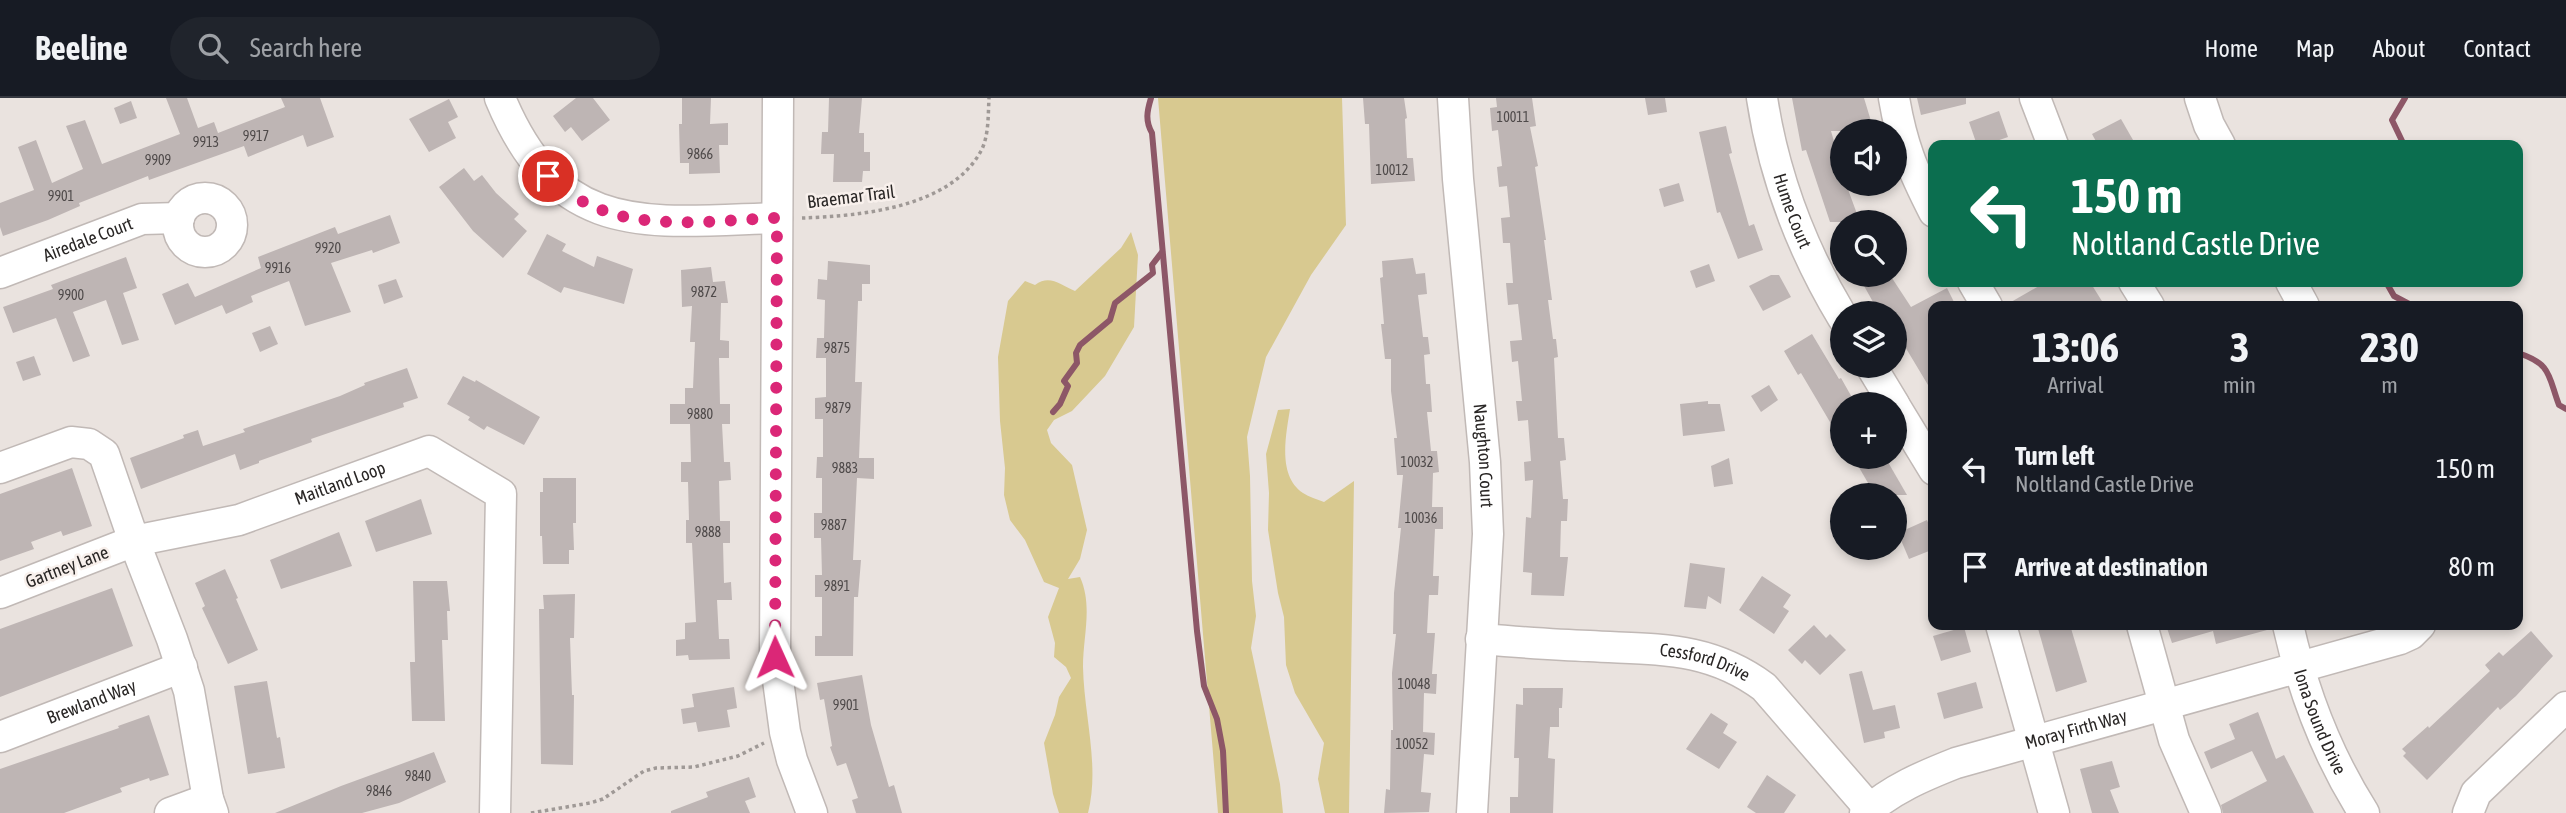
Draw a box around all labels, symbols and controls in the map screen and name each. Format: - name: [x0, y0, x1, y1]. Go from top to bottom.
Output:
- search box: [170, 17, 660, 80]
- text: Beeline: [35, 29, 128, 67]
- icon: search: [194, 29, 232, 67]
- text: Search here: [250, 33, 362, 63]
- text: Home: [2204, 35, 2258, 62]
- text: Map: [2296, 35, 2334, 62]
- text: About: [2372, 35, 2425, 62]
- text: Contact: [2463, 35, 2531, 62]
- house number: 10011: [1497, 109, 1529, 125]
- map controls: [1830, 119, 1907, 560]
- button: sound: [1830, 119, 1907, 196]
- house number: 9917: [243, 128, 269, 144]
- house number: 9913: [193, 134, 219, 150]
- pin: [518, 146, 578, 206]
- house number: 9866: [687, 146, 714, 162]
- house number: 9909: [145, 152, 171, 168]
- icon: arrive: [529, 157, 567, 195]
- house number: 10012: [1376, 162, 1408, 178]
- text: 150 m: [2071, 167, 2182, 223]
- icon: left: [1956, 168, 2047, 259]
- street label: Hume Court: [1769, 171, 1816, 251]
- street label: Braemar Trail: [806, 181, 896, 212]
- house number: 9901: [48, 188, 74, 204]
- button: search: [1830, 210, 1907, 287]
- street label: Airedale Court: [40, 213, 135, 266]
- text: Noltland Castle Drive: [2071, 225, 2320, 262]
- house number: 9920: [315, 240, 342, 256]
- house number: 9916: [265, 260, 292, 276]
- house number: 9872: [691, 284, 717, 300]
- house number: 9900: [58, 287, 85, 303]
- button: layers: [1830, 301, 1907, 378]
- text: 13:06: [2032, 323, 2119, 371]
- text: 3: [2230, 323, 2249, 371]
- text: 230: [2360, 323, 2419, 371]
- house number: 9875: [824, 340, 850, 356]
- text: Arrival: [2047, 372, 2104, 398]
- text: min: [2223, 372, 2256, 398]
- text: m: [2381, 372, 2398, 398]
- button: +: [1830, 392, 1907, 469]
- house number: 9879: [825, 400, 851, 416]
- street label: Naughton Court: [1469, 403, 1498, 508]
- house number: 9880: [687, 406, 714, 422]
- text: Turn left: [2015, 441, 2095, 471]
- icon: left: [1956, 450, 1994, 488]
- house number: 10032: [1401, 454, 1433, 470]
- text: 150 m: [2436, 454, 2495, 484]
- street label: Maitland Loop: [292, 457, 388, 509]
- house number: 9883: [832, 460, 858, 476]
- text: Noltland Castle Drive: [2015, 471, 2194, 497]
- button: −: [1830, 483, 1907, 560]
- house number: 10036: [1405, 510, 1438, 526]
- house number: 9887: [821, 517, 847, 533]
- house number: 9888: [695, 524, 722, 540]
- street label: Gartney Lane: [22, 541, 111, 592]
- icon: arrive: [1956, 548, 1994, 586]
- text: Arrive at destination: [2015, 552, 2208, 582]
- text: 80 m: [2448, 552, 2495, 582]
- house number: 9891: [824, 578, 850, 594]
- position arrow: [738, 620, 812, 694]
- street label: Cessford Drive: [1659, 639, 1754, 685]
- street label: Iona Sound Drive: [2290, 666, 2351, 778]
- street label: Brewland Way: [44, 675, 139, 728]
- house number: 10048: [1398, 676, 1431, 692]
- house number: 9901: [833, 697, 859, 713]
- street label: Moray Firth Way: [2022, 705, 2129, 753]
- house number: 10052: [1396, 736, 1428, 752]
- house number: 9840: [405, 768, 432, 784]
- house number: 9846: [366, 783, 393, 799]

